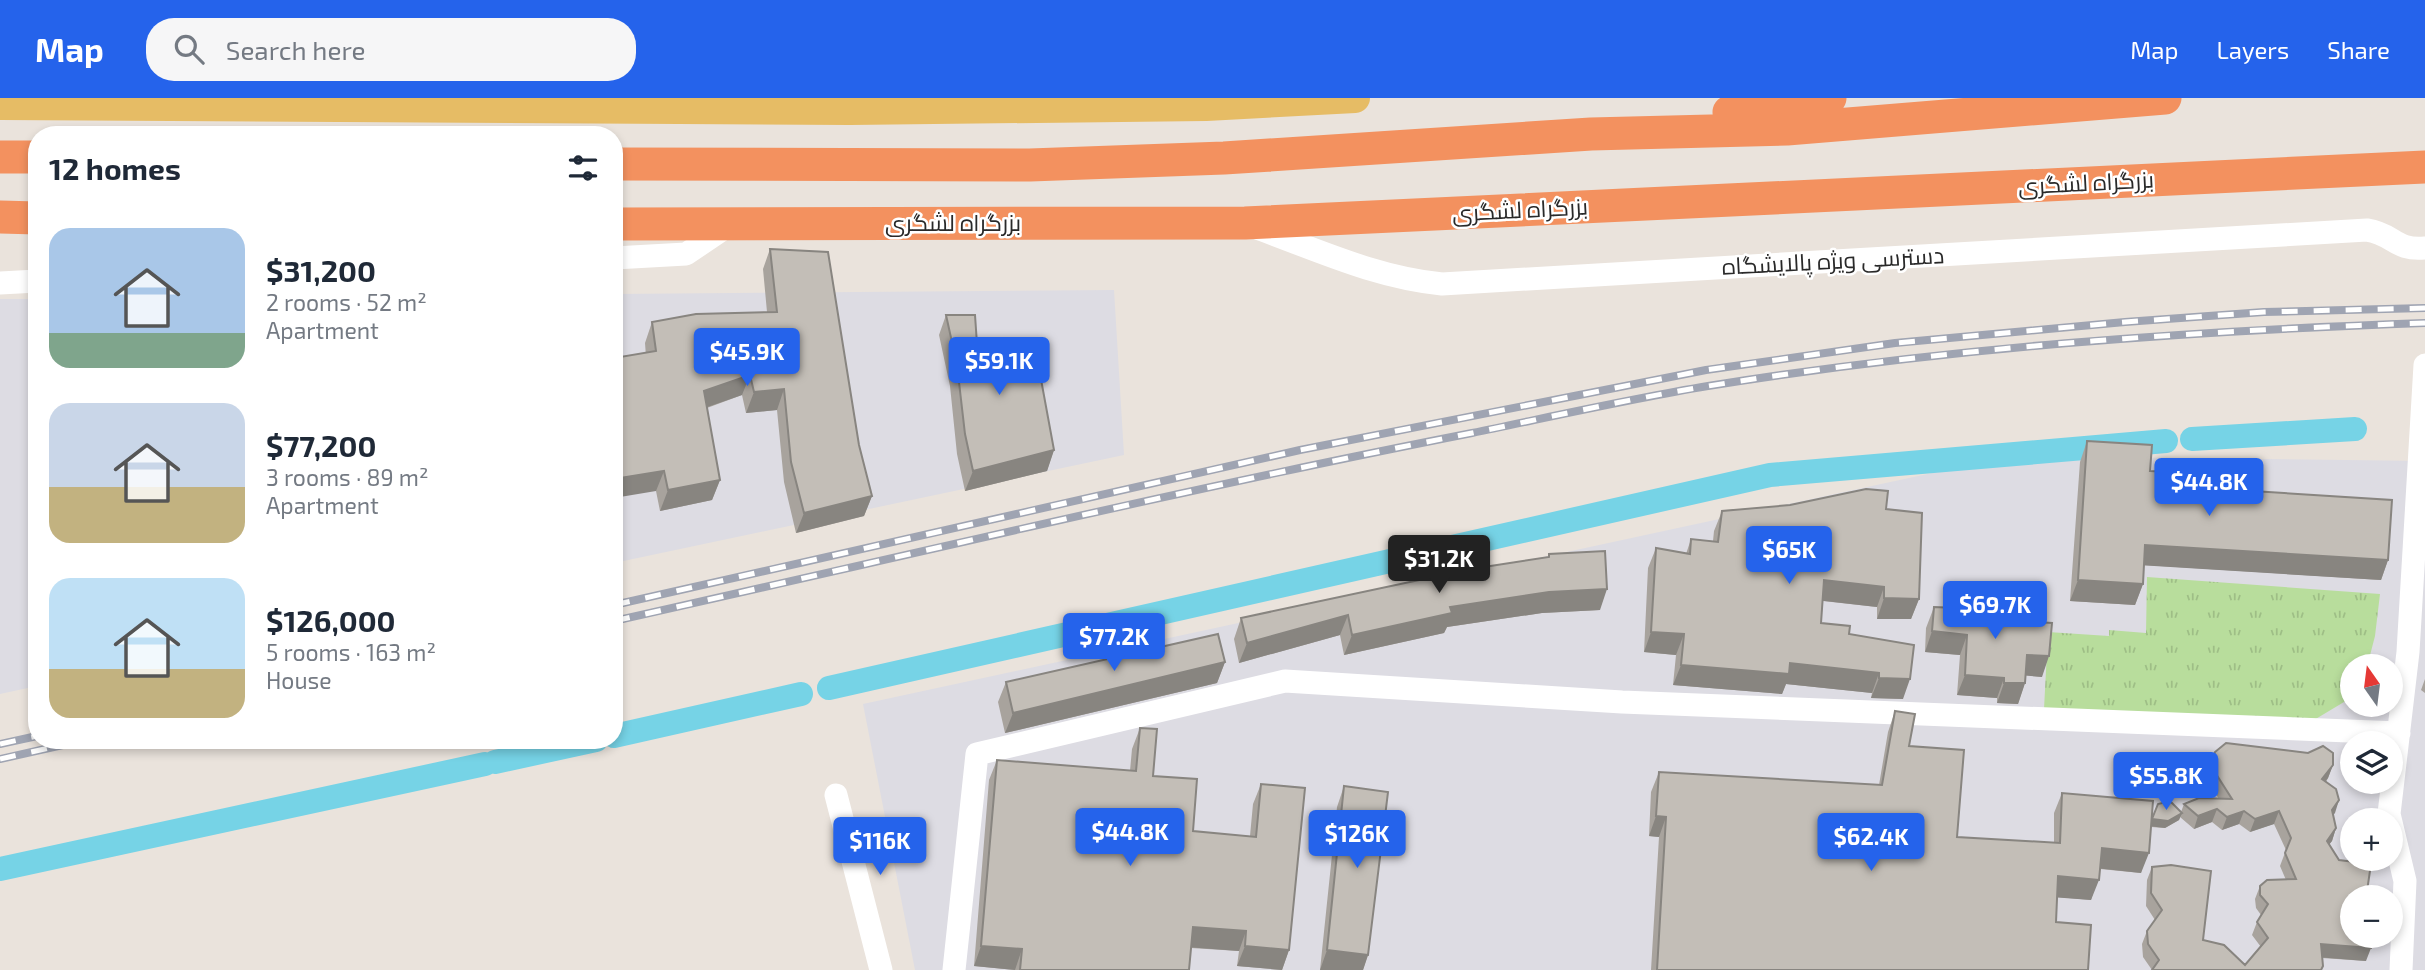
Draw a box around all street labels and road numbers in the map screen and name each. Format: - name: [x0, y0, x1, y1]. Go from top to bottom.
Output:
- street label: بزرگراه لشگری: [2017, 164, 2155, 201]
- street label: بزرگراه لشگری: [1451, 191, 1589, 228]
- street label: بزرگراه لشگری: [885, 208, 1021, 237]
- street label: دسترسی ویژه پالایشگاه: [1721, 240, 1945, 282]

